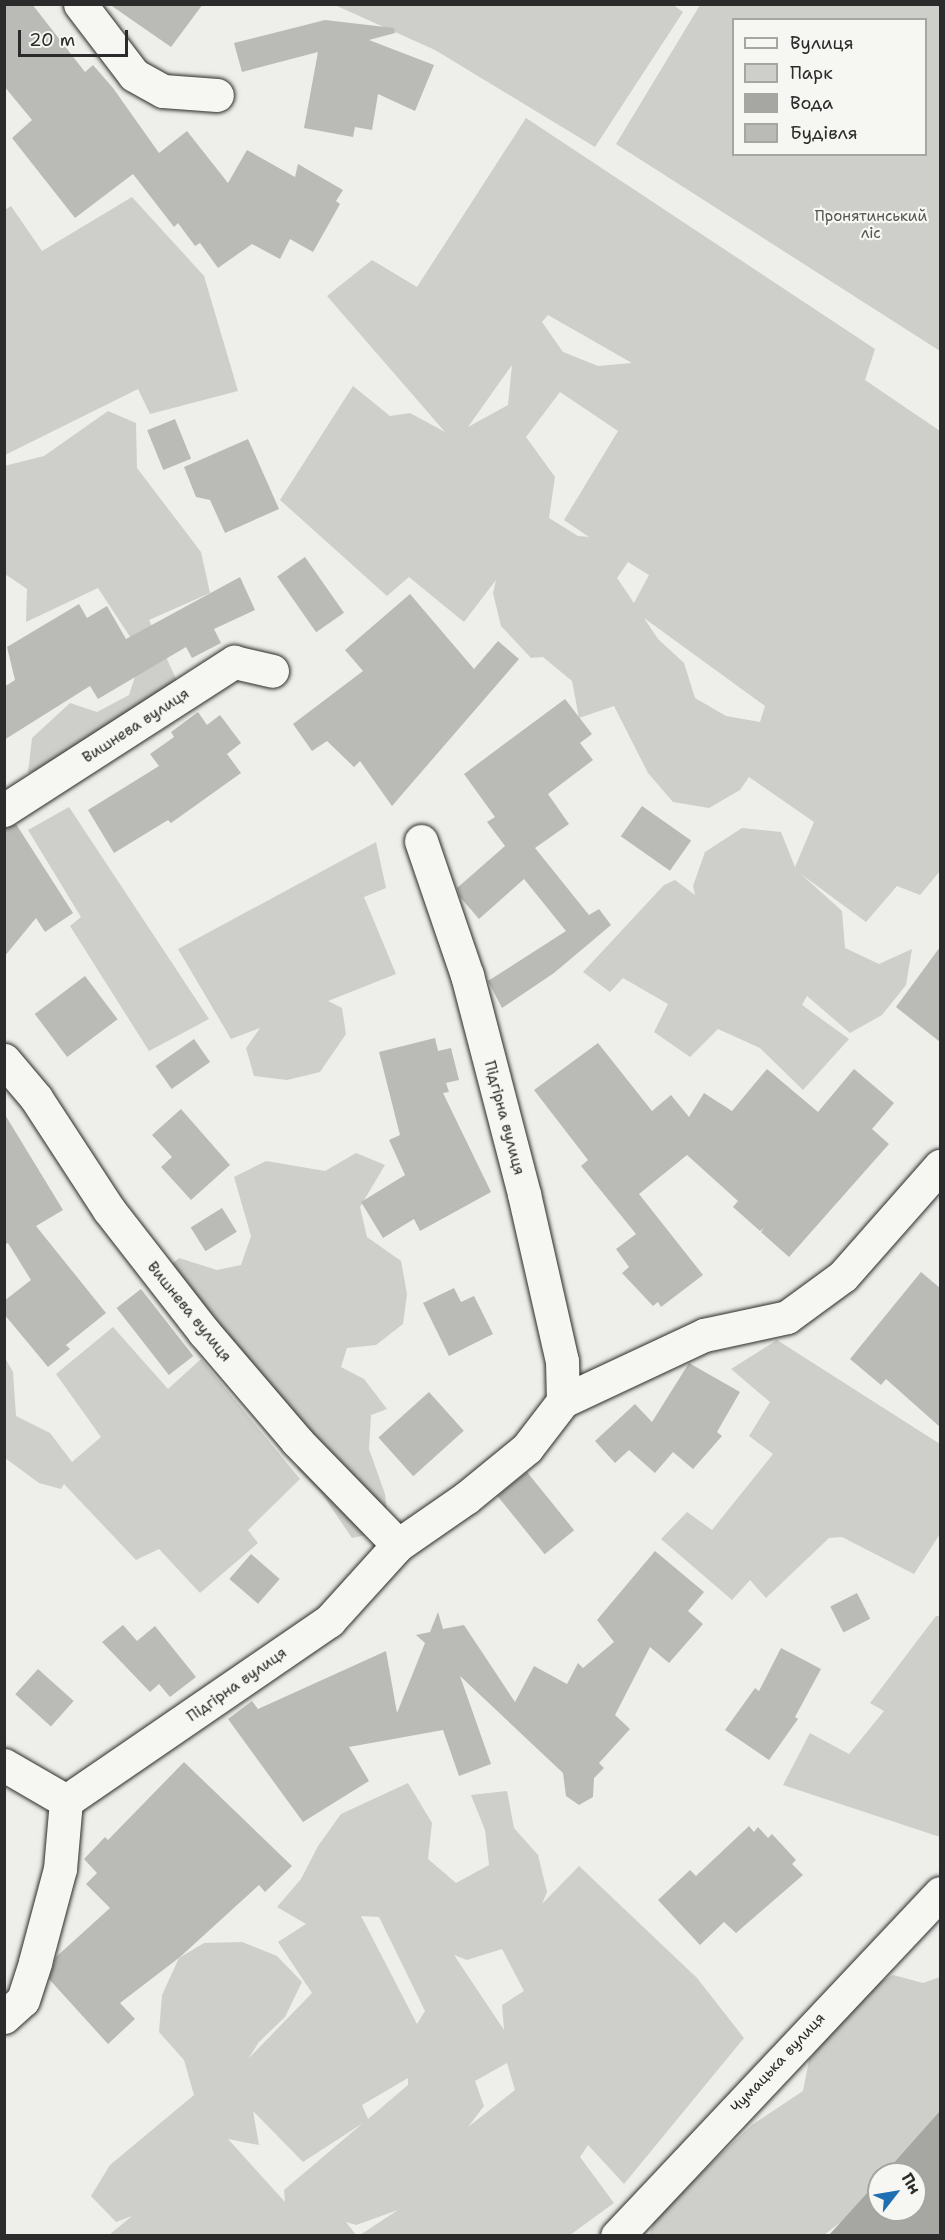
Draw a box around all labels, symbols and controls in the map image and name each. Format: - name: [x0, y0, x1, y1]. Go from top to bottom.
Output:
- scale bar: [21, 18, 130, 56]
- legend: [732, 18, 927, 156]
- text: 20 m: [29, 28, 75, 52]
- text: Вулиця: [790, 31, 854, 55]
- text: Парк: [790, 61, 833, 85]
- text: Вода: [790, 91, 833, 115]
- text: Будівля: [790, 121, 858, 145]
- park label: Пронятинський ліс: [815, 207, 927, 242]
- street label: Вишнева вулиця: [79, 685, 193, 767]
- street label: Підгірна вулиця: [480, 1059, 528, 1177]
- street label: Вишнева вулиця: [143, 1258, 235, 1366]
- street label: Підгірна вулиця: [184, 1644, 290, 1726]
- street label: Чумацька вулиця: [727, 2009, 829, 2117]
- north arrow: [867, 2162, 927, 2222]
- text: Пн: [897, 2169, 926, 2198]

